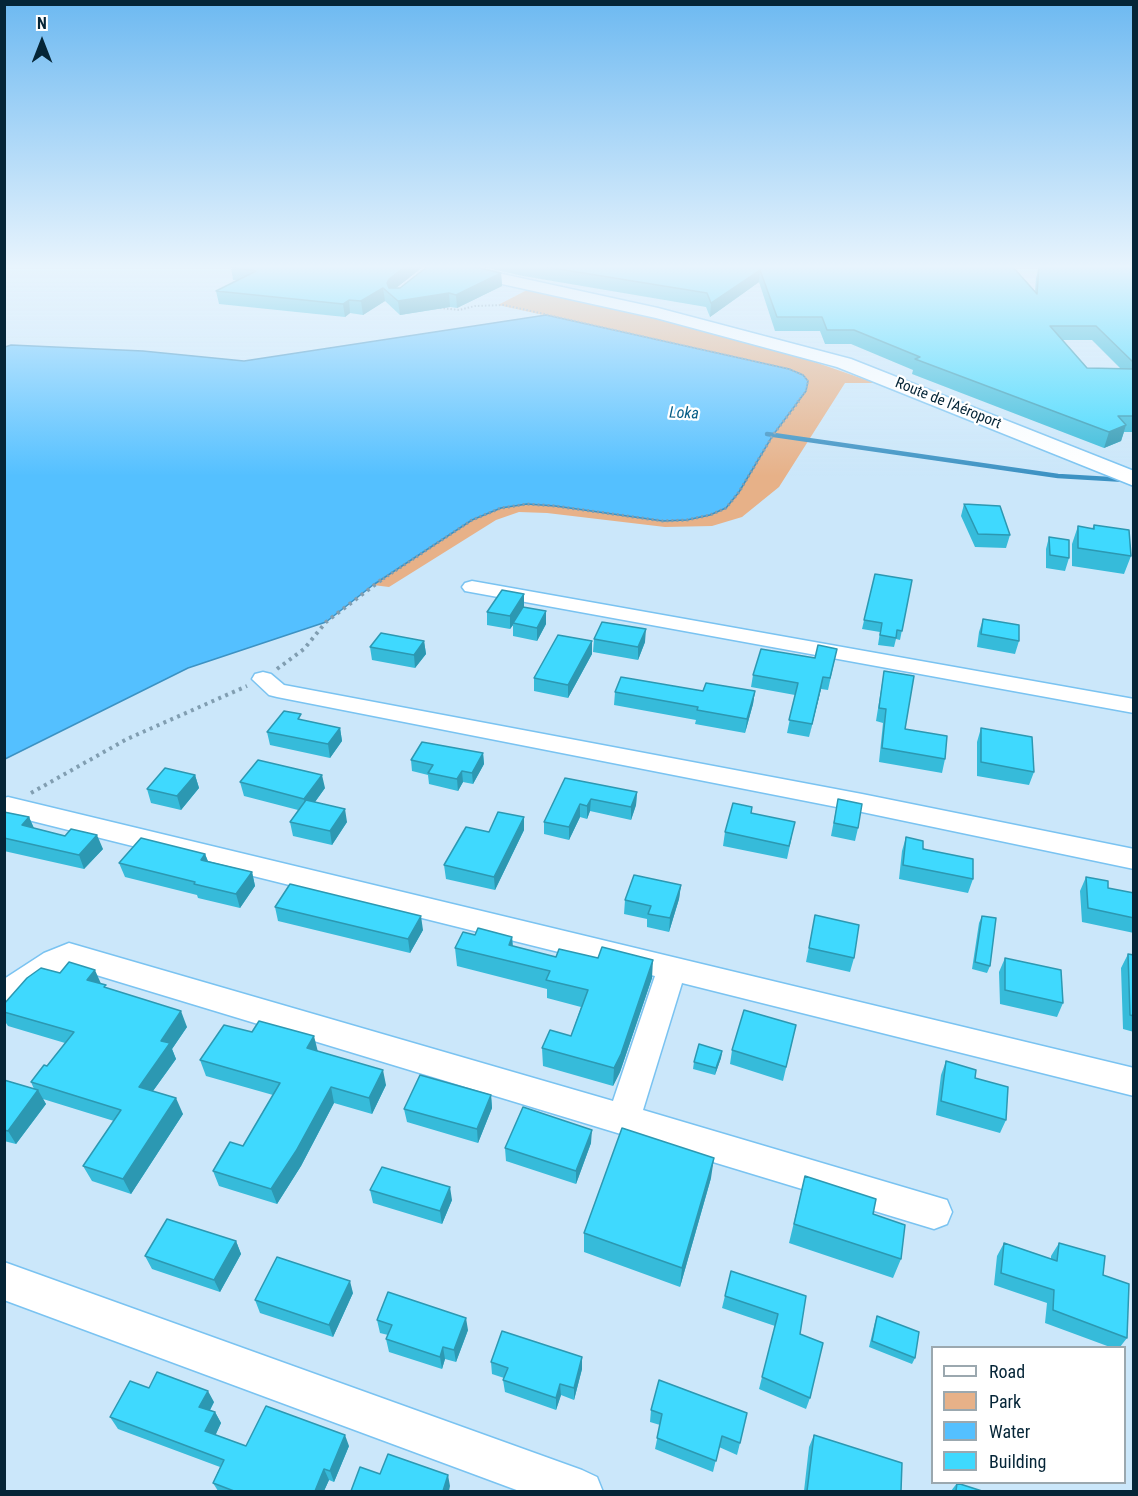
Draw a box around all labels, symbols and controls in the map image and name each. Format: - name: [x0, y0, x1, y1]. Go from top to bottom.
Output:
- north arrow: [12, 12, 72, 72]
- text: N: [37, 14, 47, 33]
- street label: Route de l'Aéroport: [892, 375, 1004, 433]
- water label: Loka: [669, 404, 699, 424]
- legend: [931, 1346, 1126, 1484]
- text: Road: [989, 1361, 1025, 1382]
- text: Park: [989, 1391, 1021, 1412]
- text: Water: [989, 1421, 1030, 1442]
- text: Building: [989, 1451, 1046, 1472]

